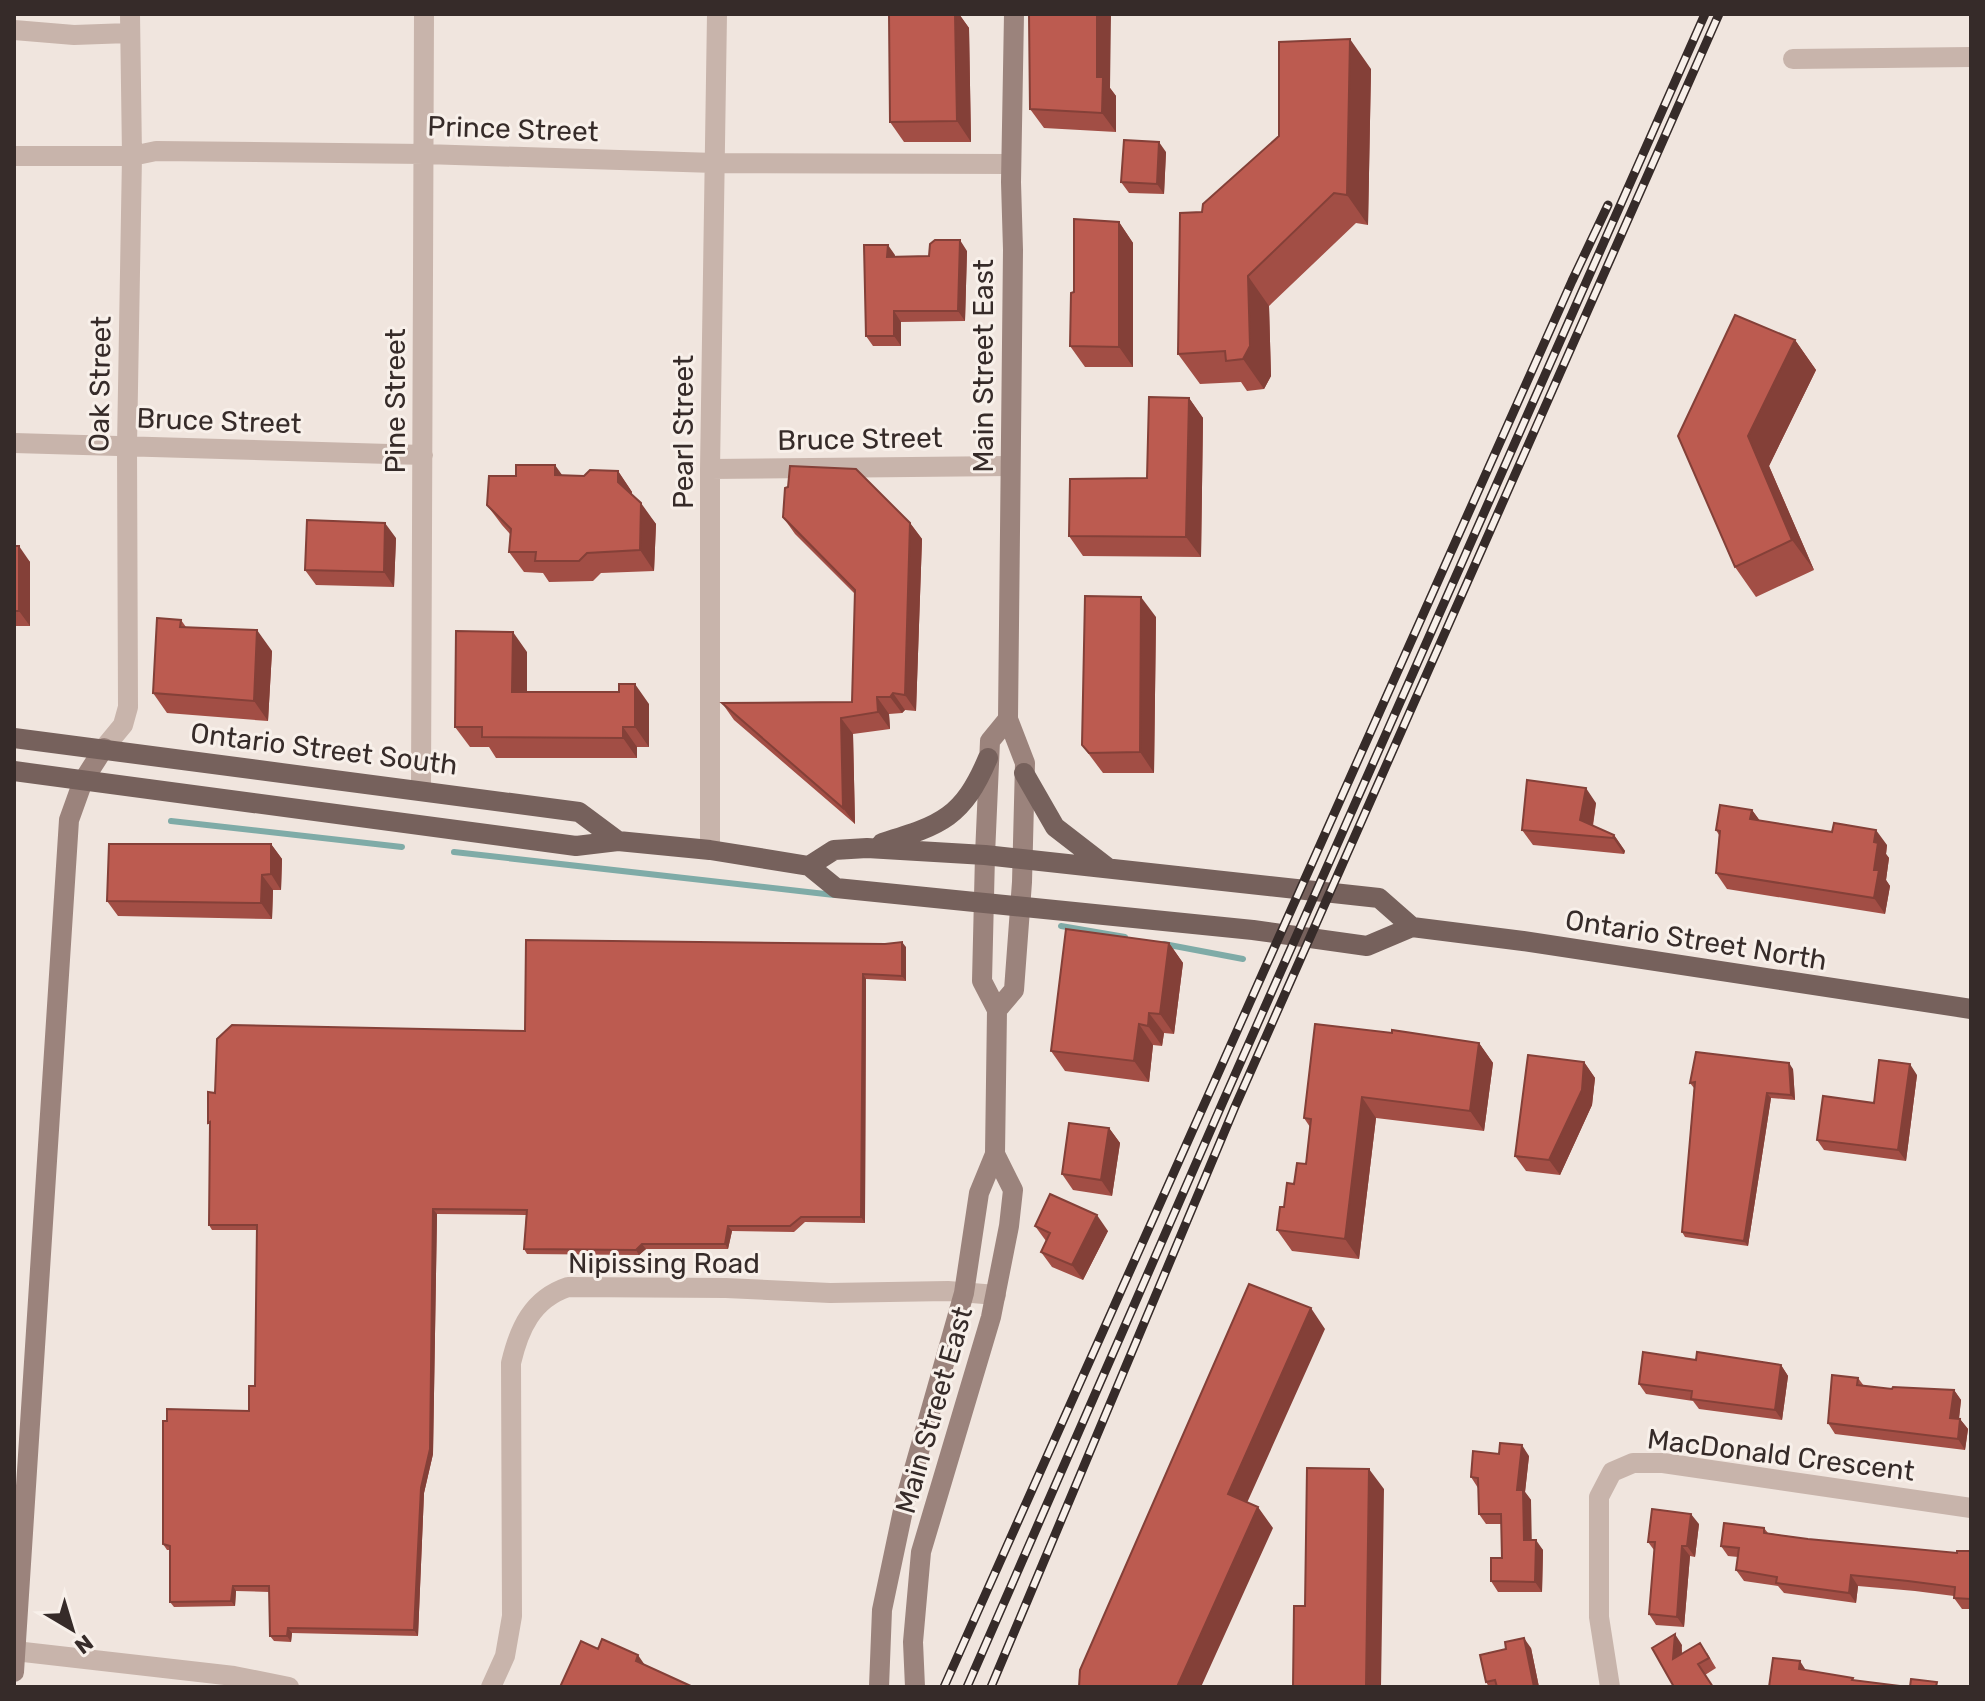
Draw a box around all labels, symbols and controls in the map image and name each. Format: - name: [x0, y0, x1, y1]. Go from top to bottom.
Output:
- street label: Prince Street: [427, 110, 599, 148]
- street label: Main Street East: [967, 259, 1000, 473]
- street label: Oak Street: [82, 315, 118, 452]
- street label: Pine Street: [379, 328, 412, 474]
- street label: Pearl Street: [667, 355, 700, 509]
- street label: Bruce Street: [136, 402, 302, 440]
- street label: Bruce Street: [777, 421, 943, 457]
- street label: Ontario Street South: [189, 716, 459, 782]
- street label: Ontario Street North: [1563, 903, 1829, 977]
- street label: Nipissing Road: [568, 1247, 760, 1280]
- street label: Main Street East: [889, 1303, 979, 1517]
- street label: MacDonald Crescent: [1645, 1422, 1917, 1488]
- north arrow: [32, 1589, 112, 1669]
- text: N: [69, 1629, 99, 1660]

